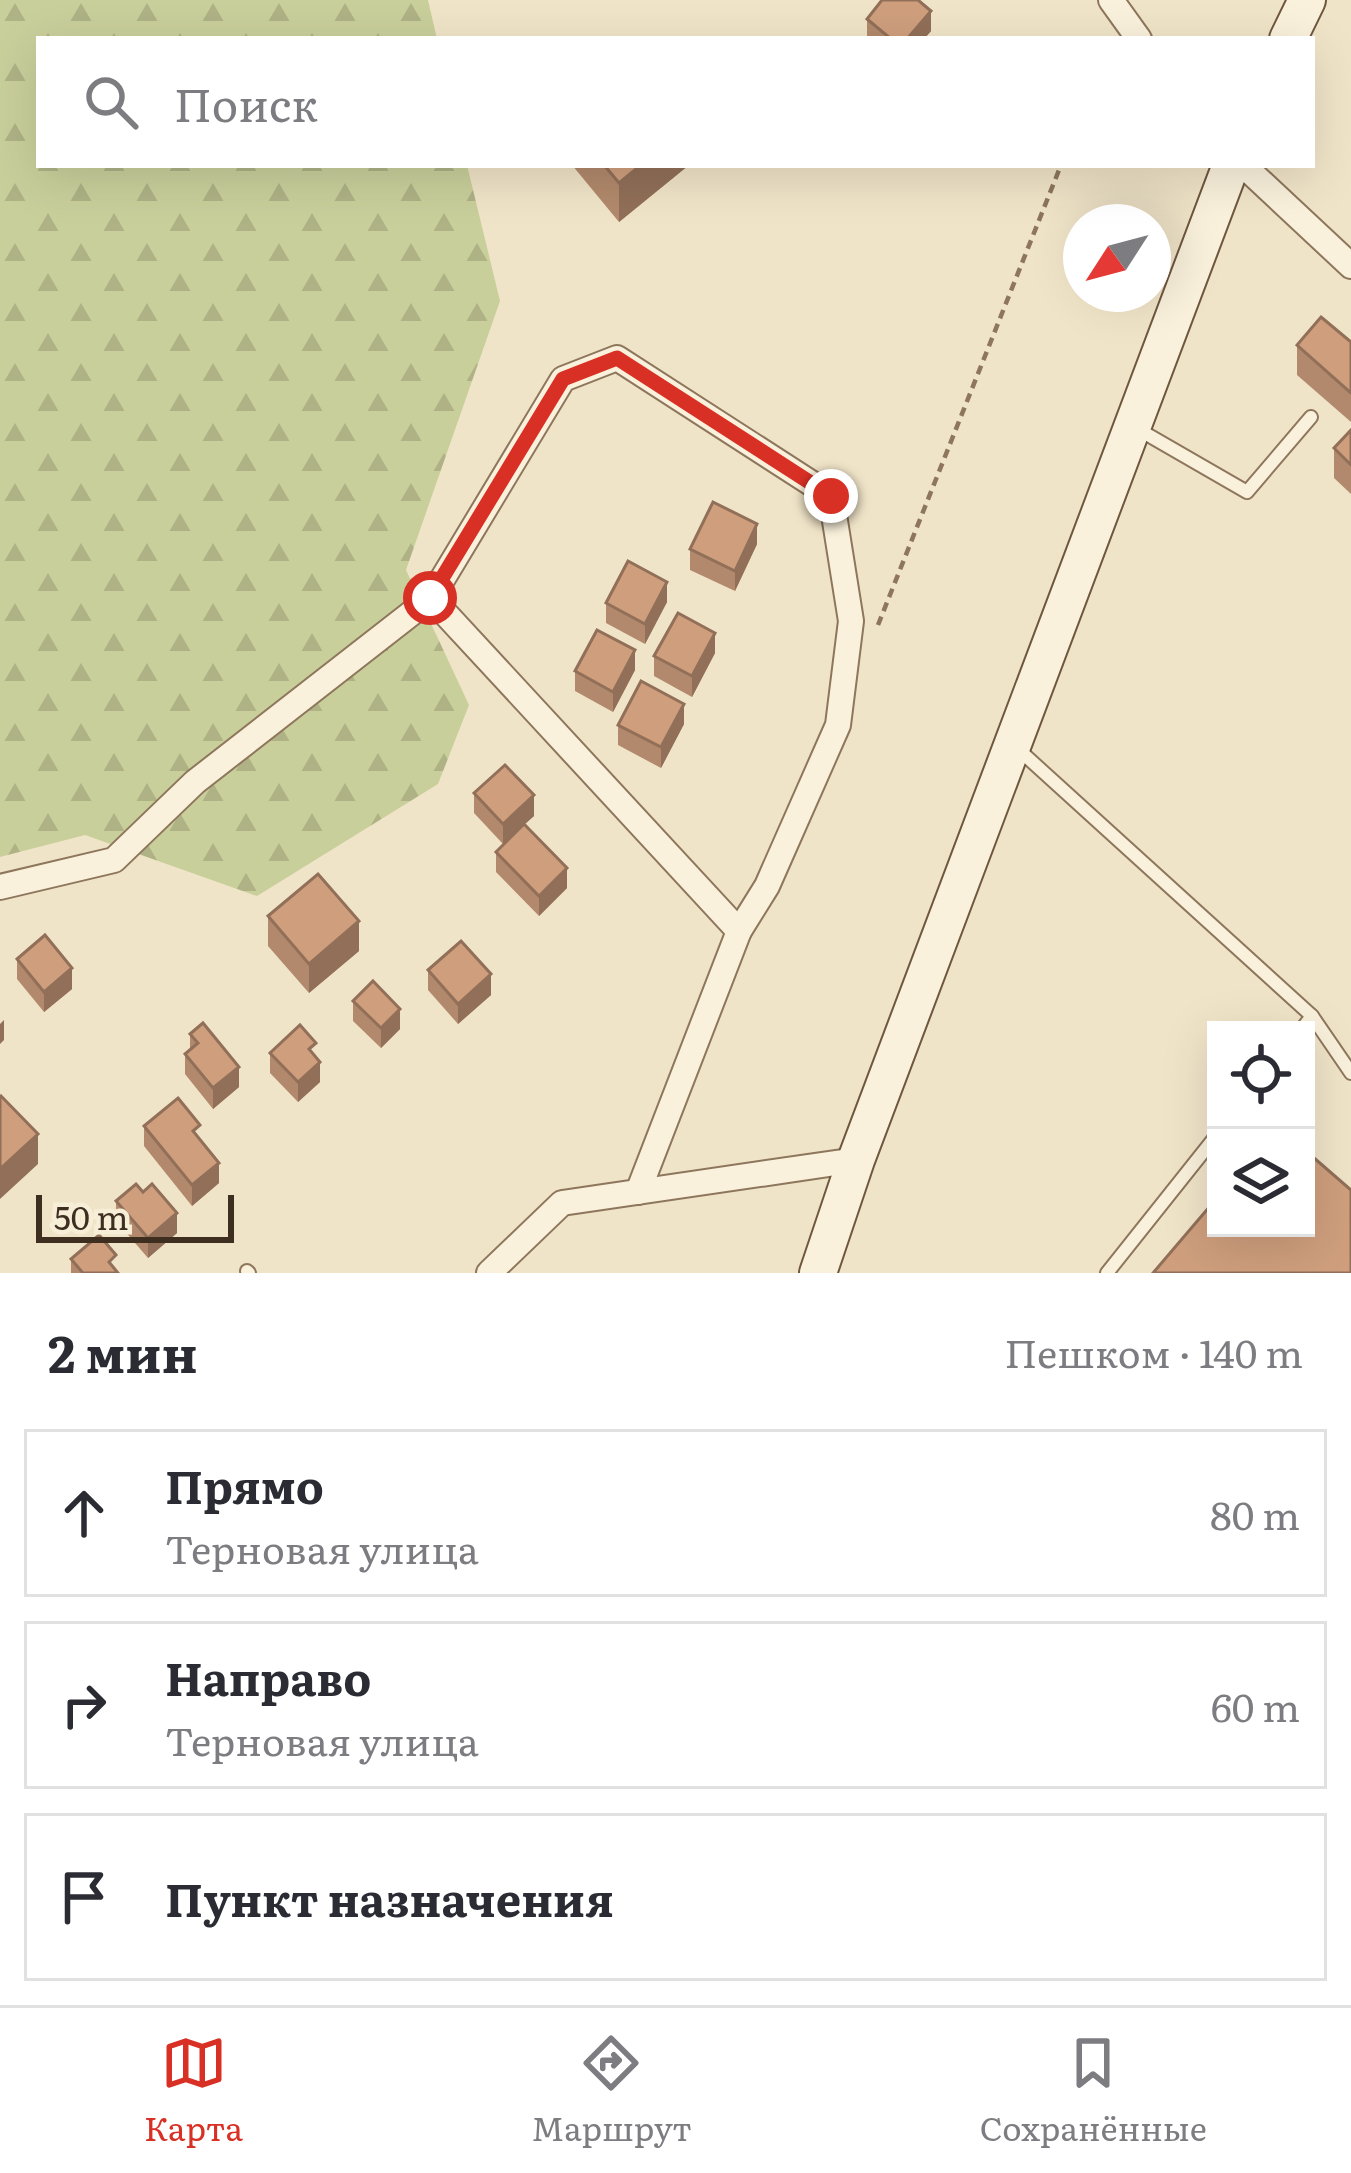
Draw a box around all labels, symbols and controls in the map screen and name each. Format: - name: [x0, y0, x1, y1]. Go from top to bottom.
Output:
- search box: [36, 36, 1315, 168]
- icon: search: [78, 69, 144, 135]
- text: Поиск: [174, 69, 318, 136]
- north arrow: [1063, 204, 1171, 312]
- route end: [804, 469, 858, 523]
- route start: [403, 571, 457, 625]
- map controls: [1207, 1021, 1315, 1237]
- button: locate: [1207, 1021, 1315, 1129]
- button: layers: [1207, 1129, 1315, 1237]
- scale bar: [36, 1189, 234, 1242]
- text: 50 m: [54, 1191, 128, 1240]
- text: 2 мин: [48, 1313, 198, 1389]
- text: Пешком · 140 m: [1004, 1322, 1303, 1380]
- text: Прямо: [165, 1451, 324, 1518]
- icon: ahead: [51, 1480, 117, 1546]
- text: 80 m: [1210, 1484, 1300, 1542]
- text: Терновая улица: [165, 1518, 479, 1576]
- text: Направо: [165, 1643, 371, 1710]
- icon: right: [51, 1672, 117, 1738]
- text: 60 m: [1211, 1676, 1300, 1734]
- text: Терновая улица: [165, 1710, 479, 1768]
- icon: arrive: [51, 1864, 117, 1930]
- text: Пункт назначения: [165, 1864, 614, 1931]
- tab: Карта: [144, 2030, 243, 2151]
- tab: Маршрут: [531, 2030, 692, 2151]
- tab: Сохранённые: [980, 2030, 1207, 2151]

